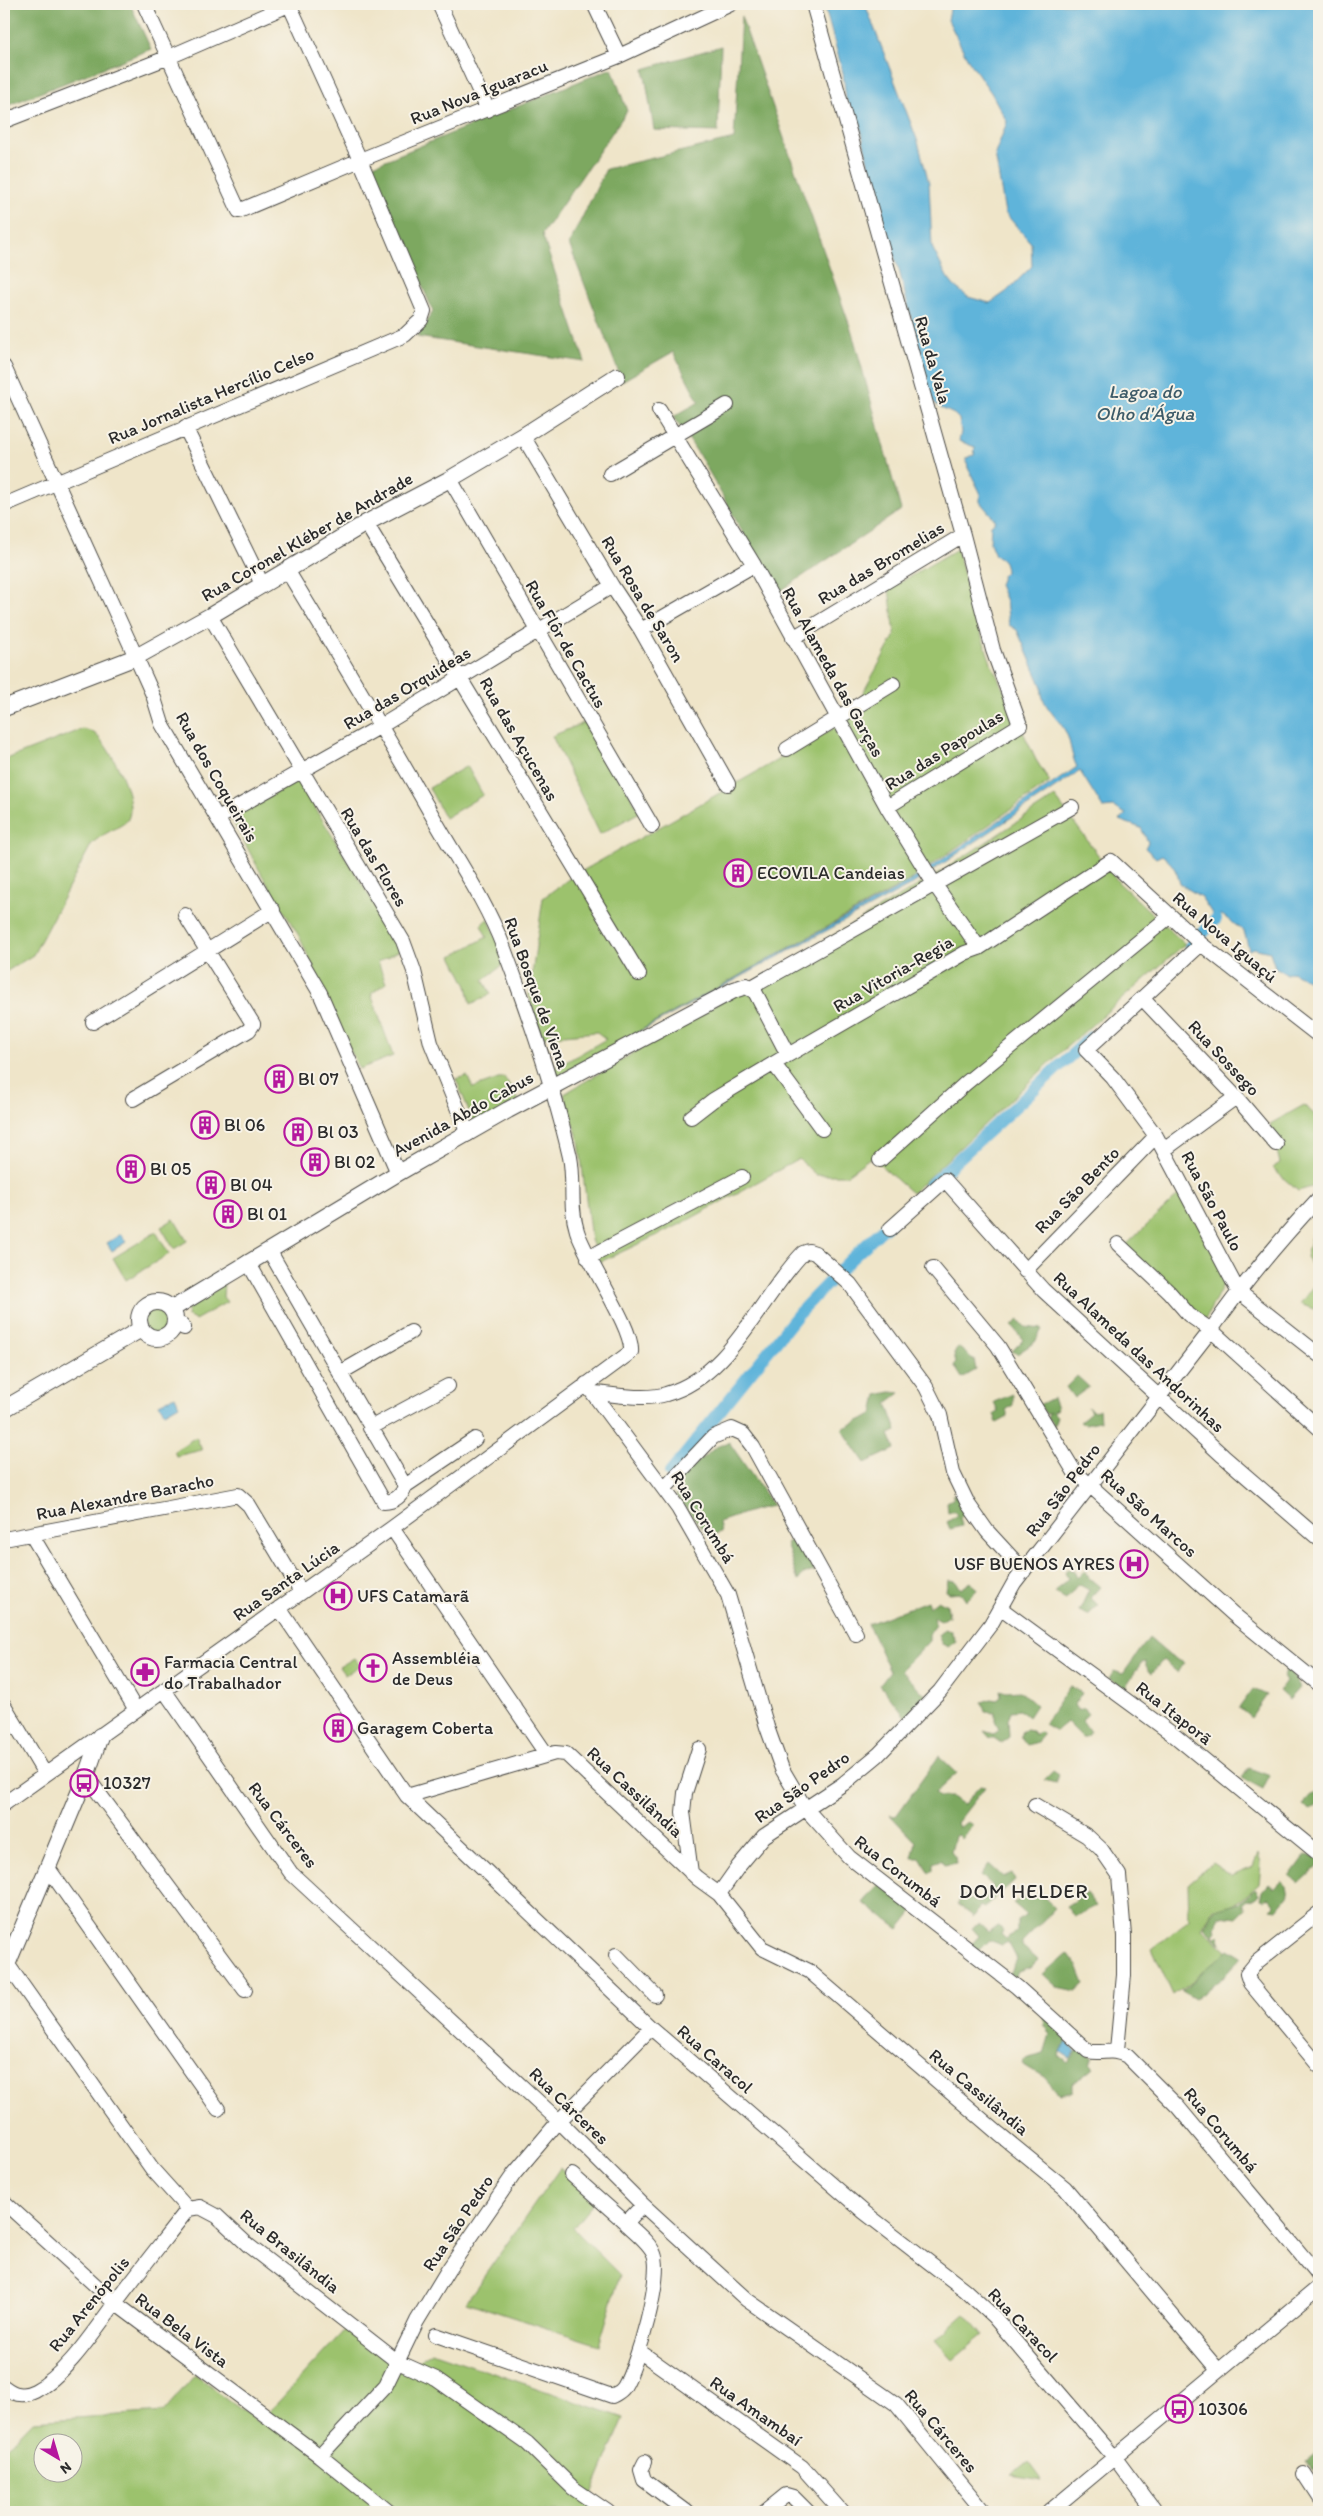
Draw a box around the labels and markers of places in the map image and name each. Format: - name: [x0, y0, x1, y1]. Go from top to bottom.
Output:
- building icon: ECOVILA Candeias: [723, 858, 753, 888]
- place label: ECOVILA Candeias: [757, 862, 905, 884]
- building icon: Bl 07: [264, 1064, 294, 1094]
- place label: Bl 07: [298, 1068, 339, 1090]
- building icon: Bl 06: [190, 1110, 220, 1140]
- place label: Bl 06: [224, 1114, 265, 1136]
- building icon: Bl 03: [283, 1117, 313, 1147]
- place label: Bl 03: [317, 1121, 359, 1143]
- building icon: Bl 02: [300, 1147, 330, 1177]
- place label: Bl 02: [334, 1151, 376, 1173]
- building icon: Bl 05: [116, 1154, 146, 1184]
- place label: Bl 05: [150, 1158, 191, 1180]
- building icon: Bl 04: [196, 1170, 226, 1200]
- place label: Bl 04: [230, 1174, 273, 1196]
- building icon: Bl 01: [213, 1199, 243, 1229]
- place label: Bl 01: [247, 1203, 287, 1225]
- hospital icon: USF BUENOS AYRES: [1119, 1549, 1149, 1579]
- place label: USF BUENOS AYRES: [954, 1553, 1115, 1575]
- hospital icon: UFS Catamarã: [323, 1581, 353, 1611]
- place label: UFS Catamarã: [357, 1585, 470, 1607]
- place label: Assembléia de Deus: [392, 1647, 481, 1690]
- place label: Farmacia Central do Trabalhador: [164, 1651, 298, 1694]
- church icon: Assembléia de Deus: [358, 1653, 388, 1683]
- pharmacy icon: Farmacia Central do Trabalhador: [130, 1657, 160, 1687]
- building icon: Garagem Coberta: [323, 1713, 353, 1743]
- place label: Garagem Coberta: [357, 1717, 494, 1739]
- bus stop icon: 10327: [69, 1768, 99, 1798]
- place label: 10327: [103, 1772, 151, 1794]
- bus stop icon: 10306: [1164, 2394, 1194, 2424]
- place label: 10306: [1198, 2398, 1248, 2420]

